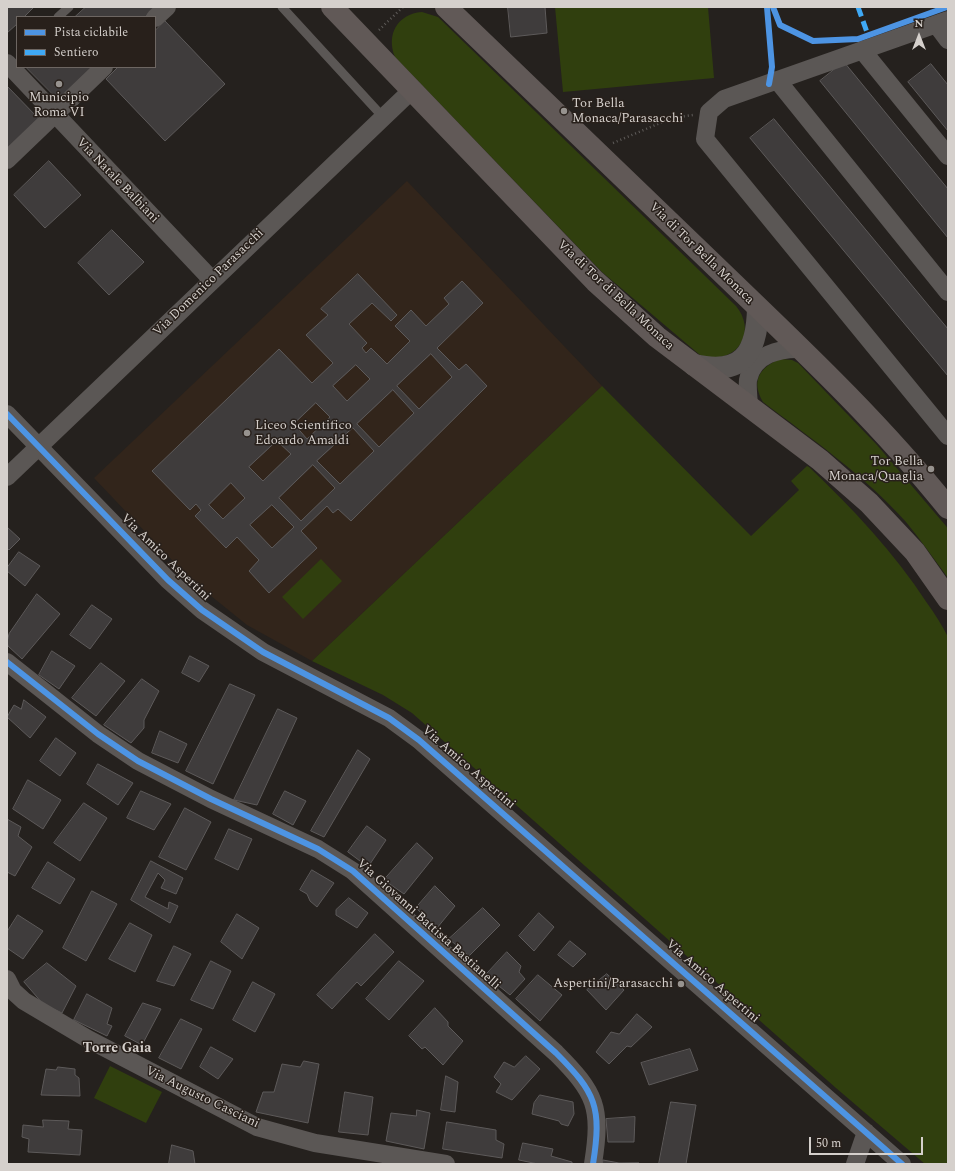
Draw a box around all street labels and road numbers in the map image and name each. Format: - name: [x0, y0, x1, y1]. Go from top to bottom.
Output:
- street label: Via Natale Balbiani: [72, 135, 162, 227]
- street label: Via di Tor Bella Monaca: [645, 200, 757, 308]
- street label: Via Domenico Parasacchi: [150, 226, 268, 340]
- street label: Via di Tor di Bella Monaca: [553, 238, 677, 354]
- street label: Via Amico Aspertini: [117, 511, 213, 605]
- street label: Via Amico Aspertini: [418, 723, 518, 813]
- street label: Via Giovanni Battista Bastianelli: [353, 856, 503, 994]
- street label: Via Amico Aspertini: [662, 937, 762, 1027]
- street label: Via Augusto Casciani: [143, 1064, 261, 1132]

